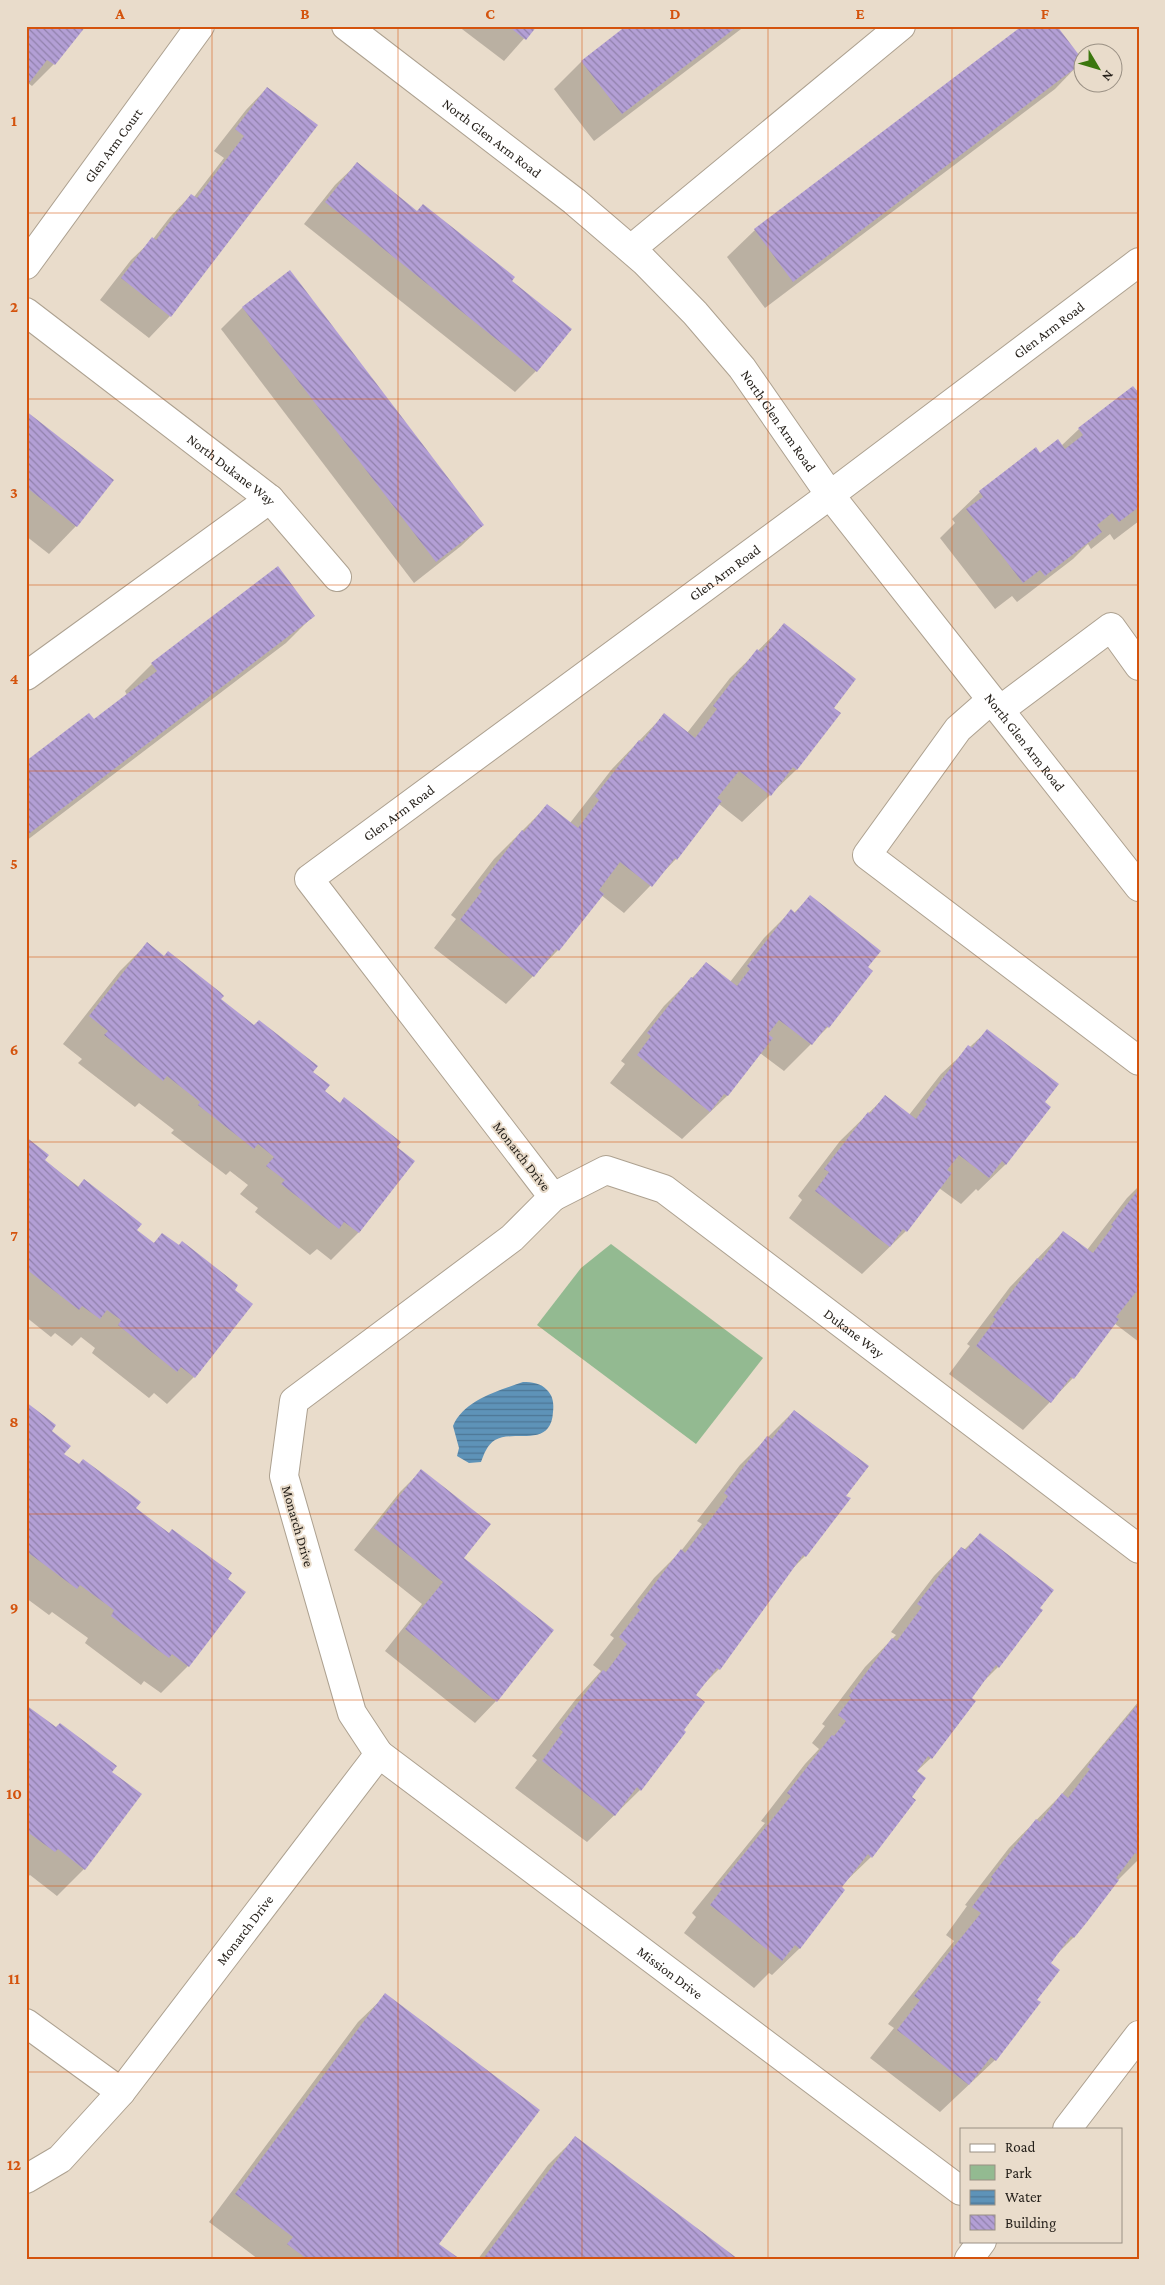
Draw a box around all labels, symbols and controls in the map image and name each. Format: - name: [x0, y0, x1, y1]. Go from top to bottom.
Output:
- text: A: [114, 5, 125, 22]
- text: B: [300, 5, 310, 22]
- text: C: [485, 5, 495, 22]
- text: D: [669, 5, 681, 22]
- text: E: [855, 5, 865, 22]
- text: F: [1041, 5, 1050, 22]
- north arrow: [1072, 42, 1122, 92]
- text: N: [1099, 67, 1117, 85]
- street label: North Glen Arm Road: [440, 95, 545, 181]
- street label: Glen Arm Court: [81, 105, 146, 186]
- text: 1: [11, 112, 17, 129]
- text: 2: [10, 298, 18, 315]
- street label: Glen Arm Road: [1011, 298, 1088, 362]
- street label: North Glen Arm Road: [738, 367, 820, 475]
- street label: North Dukane Way: [184, 431, 280, 509]
- text: 3: [10, 484, 18, 501]
- street label: Glen Arm Road: [686, 541, 764, 604]
- text: 4: [10, 670, 19, 687]
- street label: North Glen Arm Road: [981, 690, 1069, 795]
- street label: Glen Arm Road: [360, 781, 438, 844]
- text: 5: [10, 855, 18, 872]
- text: 6: [10, 1041, 18, 1058]
- street label: Monarch Drive: [490, 1118, 554, 1194]
- text: 7: [10, 1227, 18, 1244]
- street label: Dukane Way: [821, 1305, 888, 1361]
- text: 8: [9, 1413, 19, 1430]
- street label: Monarch Drive: [279, 1484, 317, 1568]
- text: 9: [10, 1599, 18, 1616]
- text: 10: [6, 1785, 22, 1802]
- street label: Monarch Drive: [213, 1892, 276, 1968]
- street label: Mission Drive: [634, 1943, 706, 2002]
- text: 11: [8, 1970, 20, 1987]
- legend: [960, 2128, 1122, 2242]
- text: Road: [1005, 2139, 1036, 2155]
- text: 12: [7, 2156, 21, 2173]
- text: Park: [1005, 2165, 1032, 2181]
- text: Water: [1005, 2189, 1042, 2205]
- text: Building: [1005, 2215, 1056, 2232]

